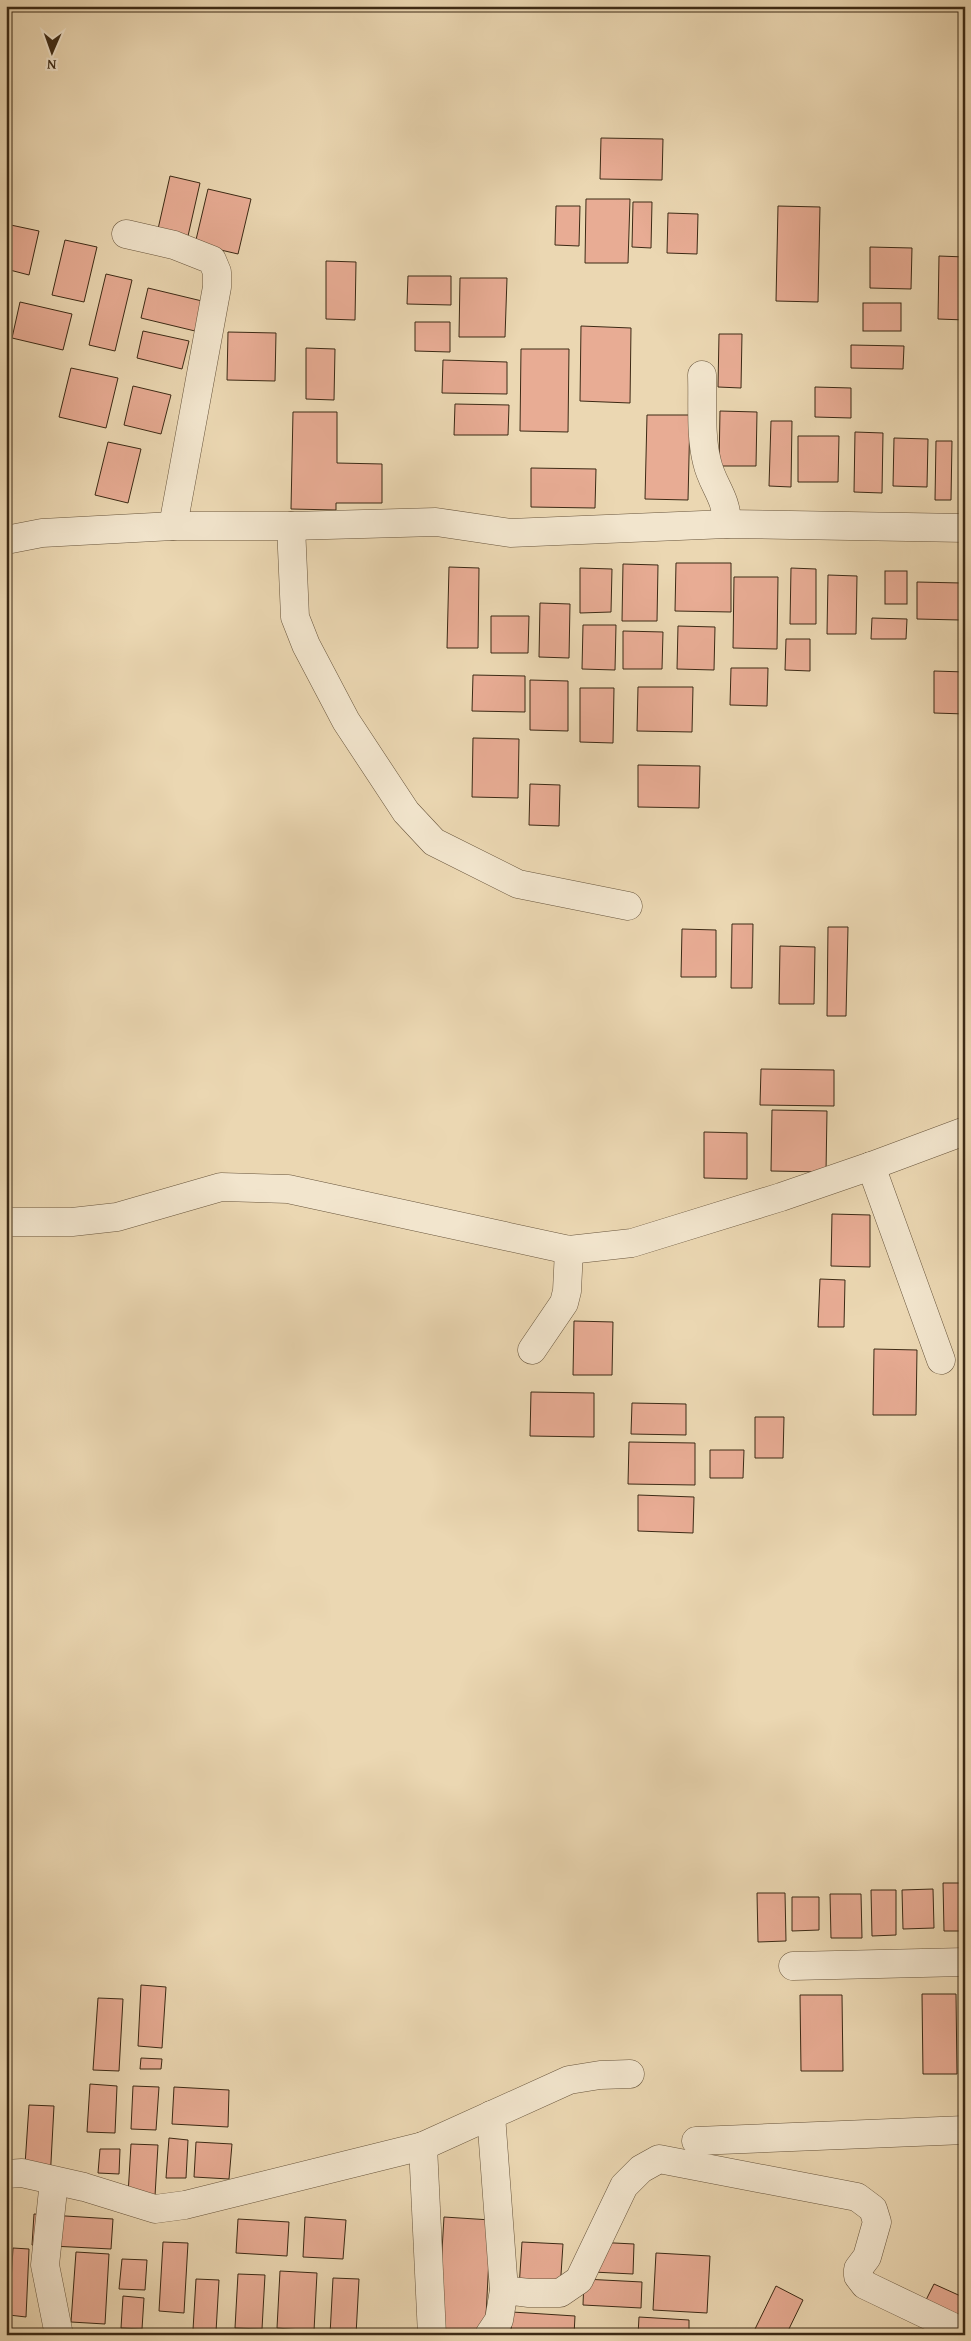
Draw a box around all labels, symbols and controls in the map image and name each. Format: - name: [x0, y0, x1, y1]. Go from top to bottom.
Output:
- north arrow: [28, 28, 78, 78]
- text: N: [46, 55, 57, 75]

